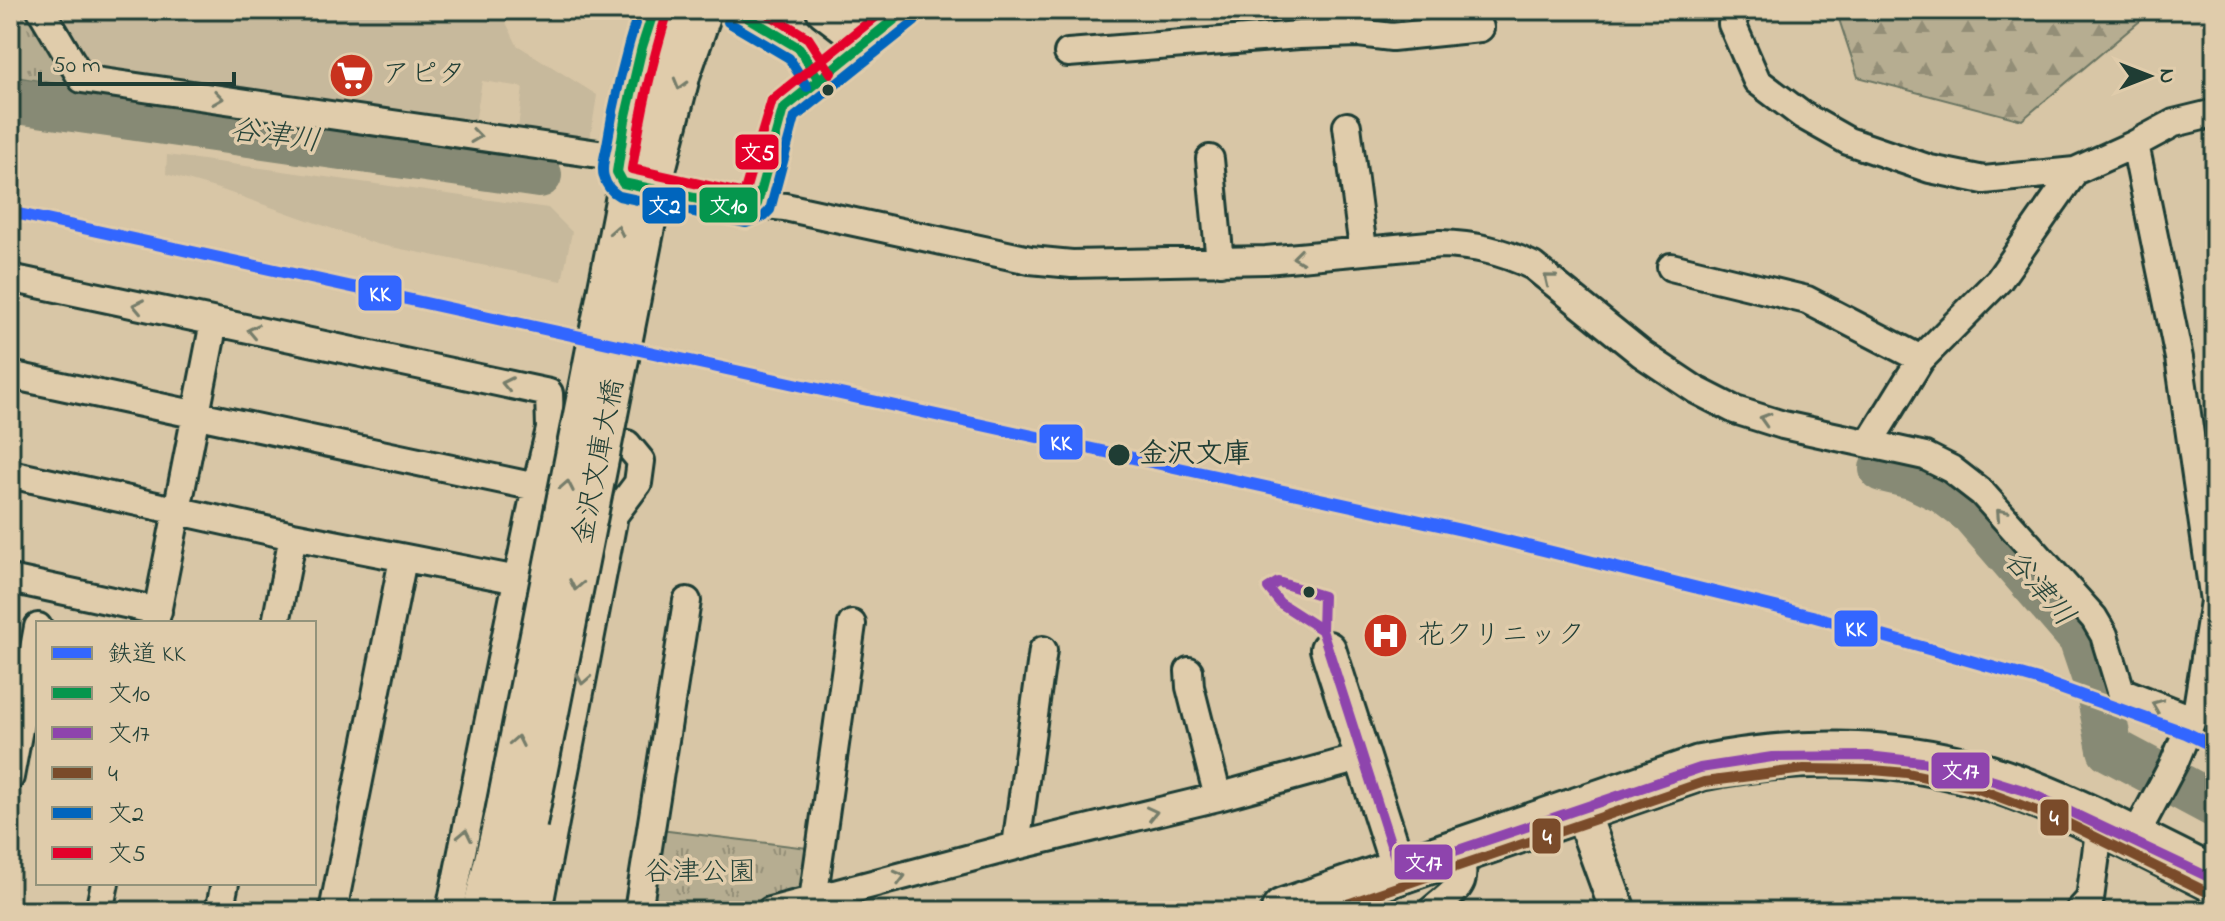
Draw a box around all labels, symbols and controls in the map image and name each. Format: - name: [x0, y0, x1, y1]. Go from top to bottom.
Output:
- scale bar: [40, 36, 234, 86]
- north arrow: [2109, 36, 2189, 116]
- text: 50 m: [52, 49, 101, 84]
- supermarket icon: アピタ: [327, 51, 375, 99]
- place label: アピタ: [382, 55, 466, 96]
- text: N: [2150, 69, 2182, 83]
- one-way arrow: [673, 76, 689, 90]
- unlabelled marker: [820, 82, 836, 98]
- one-way arrow: [212, 89, 225, 106]
- water label: 谷津川: [227, 109, 323, 165]
- one-way arrow: [469, 127, 483, 144]
- line badge: 文5: [734, 133, 780, 171]
- text: 文5: [740, 139, 775, 171]
- line badge: 文2: [641, 186, 687, 225]
- line badge: 文10: [698, 186, 759, 224]
- text: 文2: [648, 192, 681, 224]
- text: 文10: [709, 192, 748, 224]
- one-way arrow: [608, 224, 625, 238]
- one-way arrow: [1291, 248, 1304, 265]
- line badge: KK: [357, 274, 403, 312]
- one-way arrow: [1544, 274, 1558, 289]
- text: KK: [369, 280, 392, 312]
- one-way arrow: [131, 298, 145, 315]
- one-way arrow: [246, 323, 260, 340]
- one-way arrow: [501, 376, 515, 393]
- street label: 金沢文庫大橋: [564, 376, 636, 548]
- one-way arrow: [1759, 412, 1773, 428]
- line badge: KK: [1038, 423, 1084, 461]
- text: KK: [1050, 429, 1073, 461]
- place label: 金沢文庫: [1139, 435, 1251, 476]
- marker: 金沢文庫: [1106, 442, 1132, 468]
- one-way arrow: [558, 480, 575, 493]
- one-way arrow: [1996, 508, 2010, 523]
- water label: 谷津川: [1992, 541, 2084, 637]
- one-way arrow: [568, 578, 585, 591]
- unlabelled marker: [1301, 584, 1317, 600]
- line badge: KK: [1833, 609, 1879, 648]
- hospital icon: 花クリニック: [1362, 612, 1410, 660]
- text: KK: [1845, 615, 1868, 647]
- place label: 花クリニック: [1417, 616, 1585, 657]
- legend: [36, 621, 316, 885]
- text: 鉄道 KK: [108, 638, 186, 673]
- one-way arrow: [575, 672, 592, 685]
- text: 文10: [108, 678, 150, 713]
- one-way arrow: [2151, 698, 2165, 715]
- text: 文17: [108, 718, 150, 753]
- one-way arrow: [507, 734, 524, 748]
- line badge: 文17: [1930, 751, 1991, 790]
- text: 文17: [1941, 757, 1980, 789]
- text: 4: [108, 758, 118, 793]
- text: 文2: [108, 798, 144, 833]
- line badge: 4: [2039, 798, 2070, 837]
- text: 4: [2049, 804, 2059, 836]
- one-way arrow: [1145, 805, 1158, 822]
- line badge: 4: [1531, 817, 1562, 855]
- text: 4: [1542, 823, 1552, 855]
- one-way arrow: [456, 828, 473, 841]
- text: 文5: [108, 838, 146, 873]
- line badge: 文17: [1393, 843, 1454, 881]
- text: 文17: [1404, 849, 1443, 881]
- park label: 谷津公園: [644, 853, 756, 894]
- one-way arrow: [892, 869, 906, 886]

